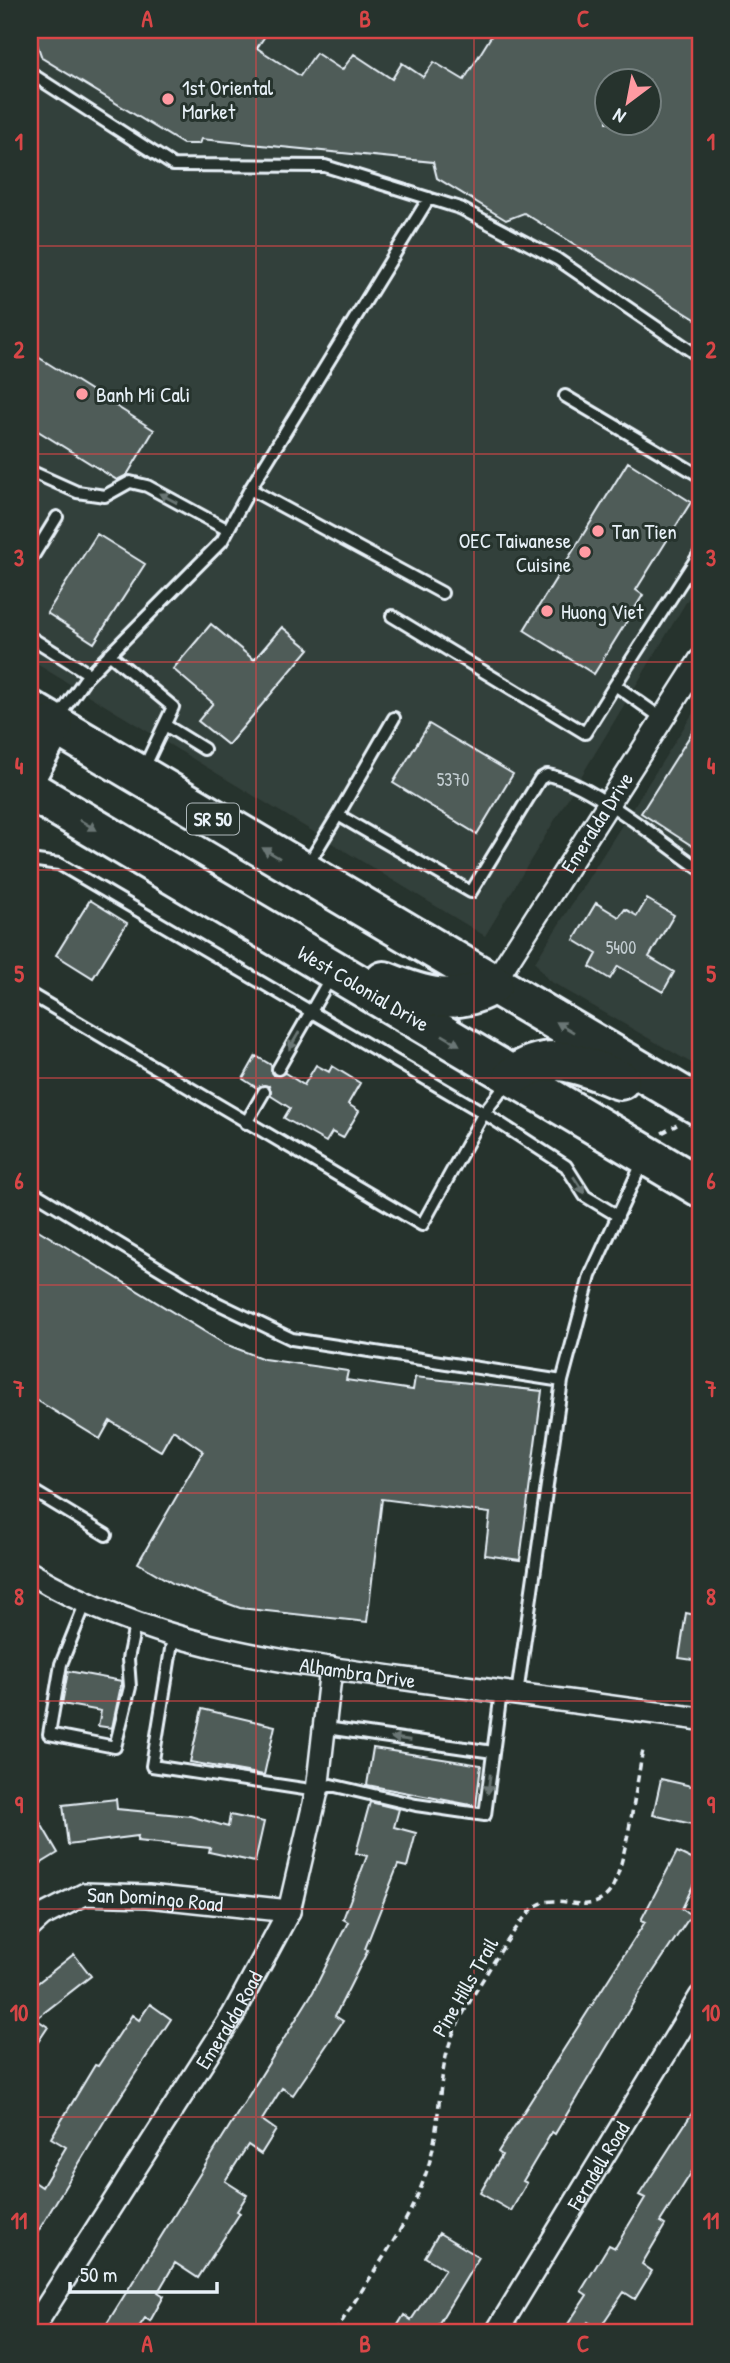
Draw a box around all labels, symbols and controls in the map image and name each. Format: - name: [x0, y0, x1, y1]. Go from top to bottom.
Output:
- text: A: [141, 3, 153, 34]
- text: B: [359, 3, 371, 34]
- text: C: [577, 3, 589, 34]
- north arrow: [594, 66, 664, 136]
- place label: 1st Oriental Market: [182, 73, 274, 126]
- marker: 1st Oriental Market: [160, 91, 176, 107]
- text: N: [608, 103, 630, 130]
- text: 1: [15, 126, 23, 157]
- text: 1: [707, 126, 715, 157]
- text: 2: [14, 334, 25, 365]
- text: 2: [706, 334, 717, 365]
- place label: Banh Mi Cali: [96, 380, 190, 409]
- marker: Banh Mi Cali: [74, 386, 90, 402]
- one-way arrow: [158, 492, 178, 503]
- place label: Tan Tien: [612, 517, 677, 546]
- marker: Tan Tien: [590, 523, 606, 539]
- place label: OEC Taiwanese Cuisine: [459, 526, 571, 579]
- text: 3: [14, 542, 24, 573]
- text: 3: [706, 542, 716, 573]
- marker: OEC Taiwanese Cuisine: [577, 544, 593, 560]
- place label: Huong Viet: [561, 597, 644, 626]
- marker: Huong Viet: [539, 603, 555, 619]
- text: 4: [15, 750, 24, 781]
- text: 4: [707, 750, 716, 781]
- street label: Emeralda Drive: [553, 766, 639, 878]
- house number: 5370: [437, 767, 469, 792]
- road number: SR 50: [187, 804, 239, 834]
- one-way arrow: [79, 819, 98, 831]
- one-way arrow: [261, 847, 280, 859]
- house number: 5400: [606, 935, 636, 960]
- street label: West Colonial Drive: [293, 938, 435, 1038]
- text: 5: [14, 958, 24, 989]
- text: 5: [706, 958, 716, 989]
- one-way arrow: [556, 1021, 575, 1033]
- one-way arrow: [288, 1031, 300, 1051]
- one-way arrow: [442, 1033, 461, 1046]
- text: 6: [14, 1165, 24, 1196]
- text: 6: [706, 1165, 716, 1196]
- one-way arrow: [572, 1176, 585, 1195]
- text: 7: [12, 1373, 25, 1404]
- text: 7: [704, 1373, 717, 1404]
- text: 8: [14, 1581, 24, 1612]
- text: 8: [706, 1581, 716, 1612]
- street label: Alhambra Drive: [298, 1649, 417, 1695]
- one-way arrow: [390, 1733, 412, 1744]
- one-way arrow: [484, 1773, 495, 1795]
- text: 9: [15, 1789, 24, 1820]
- text: 9: [707, 1789, 716, 1820]
- street label: San Domingo Road: [87, 1880, 225, 1918]
- street label: Pine Hills Trail: [425, 1932, 505, 2042]
- street label: Emeralda Road: [188, 1965, 269, 2074]
- text: 10: [10, 1997, 28, 2028]
- text: 10: [702, 1997, 720, 2028]
- street label: Ferndell Road: [559, 2116, 636, 2216]
- text: 11: [11, 2205, 27, 2236]
- text: 11: [703, 2205, 719, 2236]
- scale bar: [70, 2251, 217, 2295]
- text: 50 m: [80, 2260, 117, 2289]
- text: A: [141, 2328, 153, 2359]
- text: B: [359, 2328, 371, 2359]
- text: C: [577, 2328, 589, 2359]

